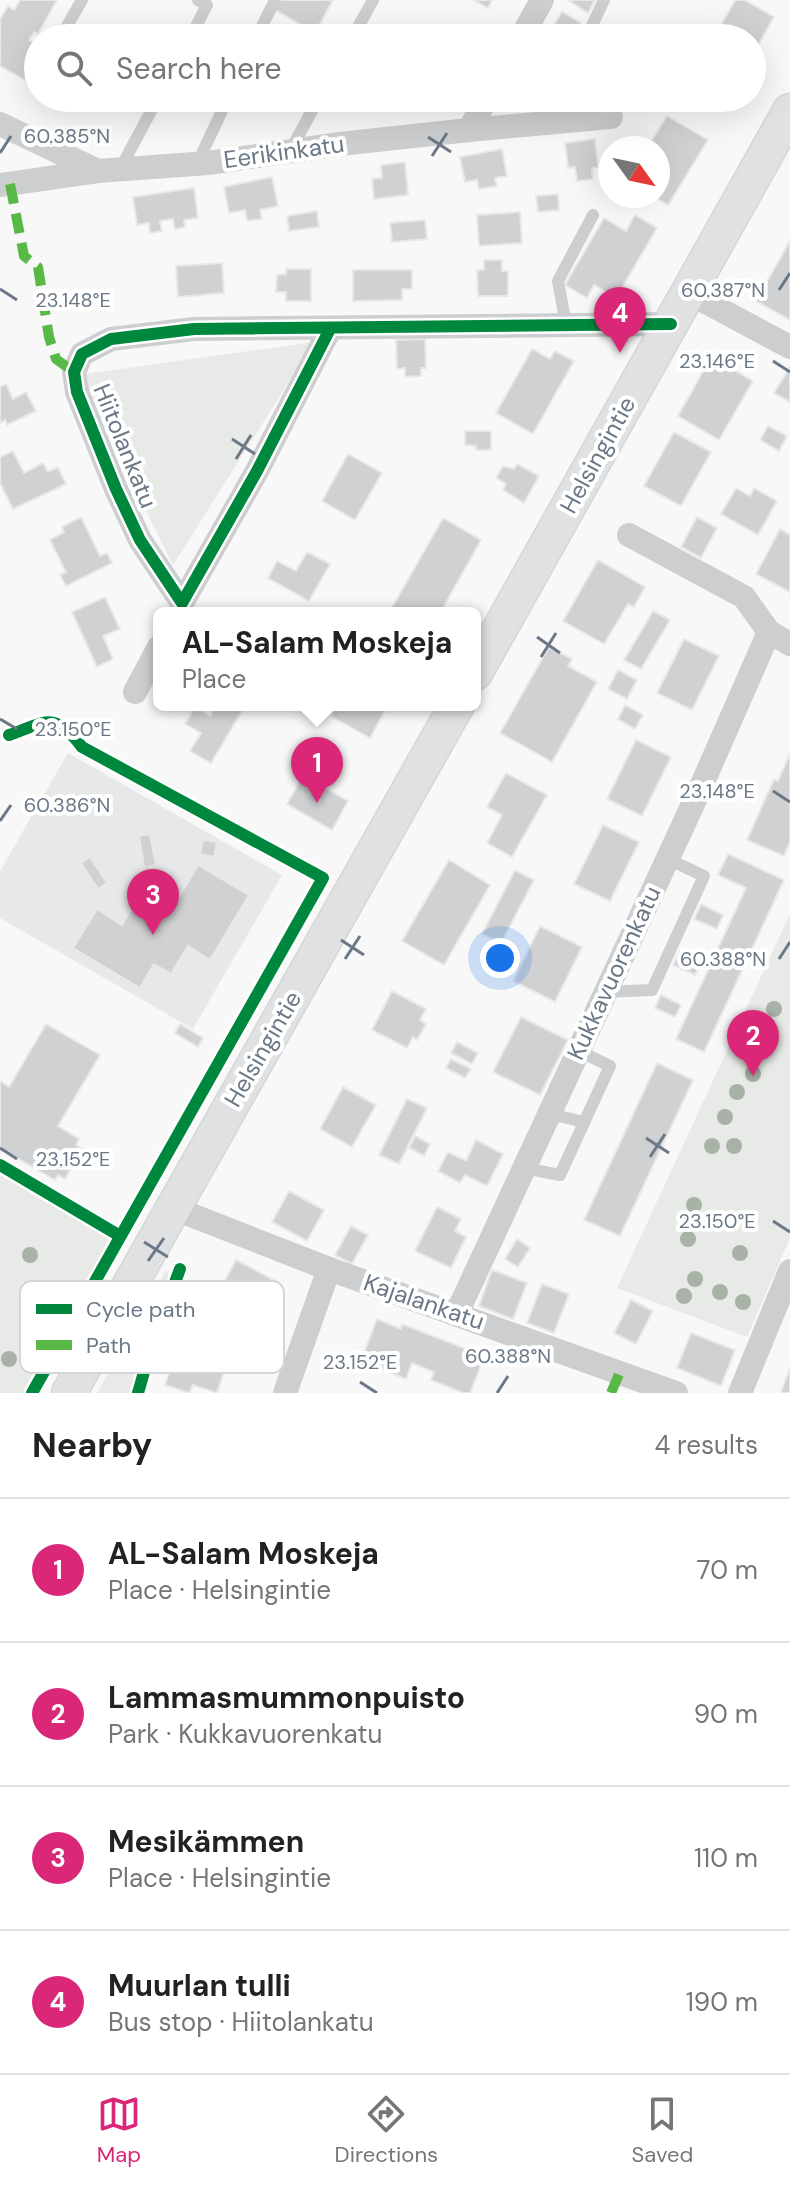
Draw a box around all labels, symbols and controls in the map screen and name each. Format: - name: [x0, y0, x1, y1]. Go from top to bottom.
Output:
- search box: [24, 24, 766, 112]
- icon: search: [52, 46, 96, 90]
- text: Search here: [116, 49, 282, 88]
- text: 60.385°N: [24, 123, 110, 149]
- street label: Eerikinkatu: [222, 128, 346, 175]
- north arrow: [598, 136, 670, 208]
- text: 60.387°N: [681, 277, 765, 303]
- text: 23.148°E: [35, 287, 111, 313]
- pin: 4: [594, 287, 646, 353]
- text: 23.146°E: [679, 348, 755, 374]
- street label: Hiitolankatu: [87, 379, 164, 512]
- street label: Helsingintie: [553, 391, 642, 519]
- popup: [153, 607, 481, 711]
- text: AL-Salam Moskeja: [182, 623, 452, 662]
- text: Place: [182, 662, 246, 696]
- text: 23.150°E: [34, 716, 112, 742]
- pin: 1: [291, 737, 343, 803]
- text: 23.148°E: [679, 778, 755, 804]
- text: 60.386°N: [24, 792, 110, 818]
- pin: 3: [127, 869, 179, 935]
- street label: Kukkavuorenkatu: [560, 881, 667, 1065]
- your location: [480, 938, 520, 978]
- text: 60.388°N: [680, 946, 766, 972]
- street label: Helsingintie: [217, 985, 308, 1112]
- pin: 2: [727, 1010, 779, 1076]
- text: 23.152°E: [36, 1146, 110, 1172]
- text: 23.150°E: [678, 1208, 756, 1234]
- street label: Kajalankatu: [360, 1266, 489, 1337]
- legend: [20, 1281, 284, 1373]
- text: Cycle path: [86, 1295, 196, 1324]
- text: Path: [86, 1331, 131, 1360]
- text: 60.388°N: [465, 1343, 551, 1369]
- text: 23.152°E: [323, 1349, 397, 1375]
- text: Nearby: [32, 1423, 152, 1468]
- text: 4 results: [654, 1428, 758, 1462]
- text: AL-Salam Moskeja: [108, 1534, 379, 1573]
- text: 1: [53, 1553, 63, 1587]
- text: 70 m: [697, 1553, 758, 1587]
- text: Place · Helsingintie: [108, 1573, 331, 1607]
- text: Lammasmummonpuisto: [108, 1678, 465, 1717]
- text: 2: [50, 1697, 66, 1731]
- text: 90 m: [694, 1697, 758, 1731]
- text: Park · Kukkavuorenkatu: [108, 1717, 382, 1751]
- text: Mesikämmen: [108, 1822, 304, 1861]
- text: 3: [50, 1841, 66, 1875]
- text: 110 m: [694, 1841, 758, 1875]
- text: Place · Helsingintie: [108, 1861, 331, 1895]
- text: Muurlan tulli: [108, 1966, 291, 2005]
- text: 4: [50, 1985, 66, 2019]
- text: 190 m: [686, 1985, 758, 2019]
- text: Bus stop · Hiitolankatu: [108, 2005, 374, 2039]
- tab: Map: [97, 2092, 141, 2169]
- tab: Directions: [335, 2092, 438, 2169]
- tab: Saved: [632, 2092, 693, 2169]

